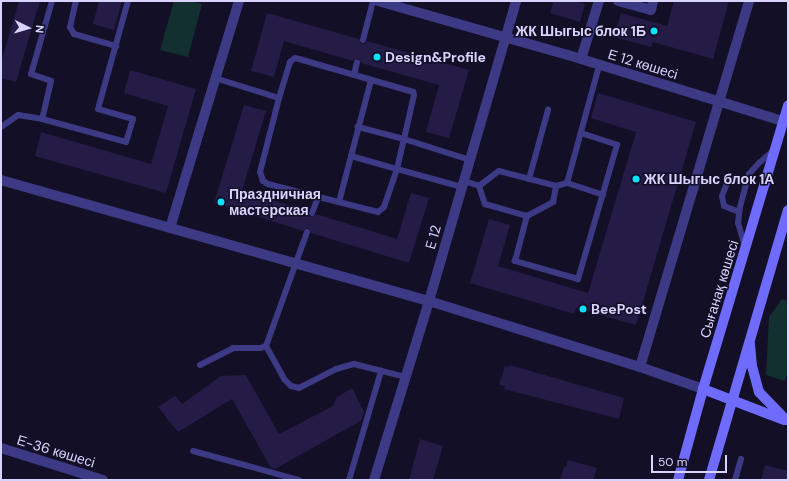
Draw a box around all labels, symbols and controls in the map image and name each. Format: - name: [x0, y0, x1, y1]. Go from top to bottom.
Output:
- north arrow: [8, 8, 48, 48]
- place label: ЖК Шыгыс блок 1Б: [516, 23, 646, 39]
- text: N: [33, 24, 47, 34]
- marker: ЖК Шыгыс блок 1Б: [649, 26, 659, 36]
- street label: Е 12 көшесі: [606, 45, 680, 83]
- place label: Design&Profile: [385, 49, 486, 65]
- marker: Design&Profile: [372, 52, 382, 62]
- place label: ЖК Шыгыс блок 1А: [644, 171, 774, 187]
- marker: ЖК Шыгыс блок 1А: [631, 174, 641, 184]
- place label: Праздничная мастерская: [229, 186, 321, 218]
- marker: Праздничная мастерская: [216, 197, 226, 207]
- street label: E 12: [422, 223, 444, 251]
- street label: Сығанақ көшесі: [696, 238, 742, 340]
- place label: BeePost: [591, 301, 647, 317]
- marker: BeePost: [578, 304, 588, 314]
- street label: Е-36 көшесі: [15, 431, 97, 471]
- scale bar: [653, 447, 729, 473]
- text: 50 m: [658, 454, 687, 470]

